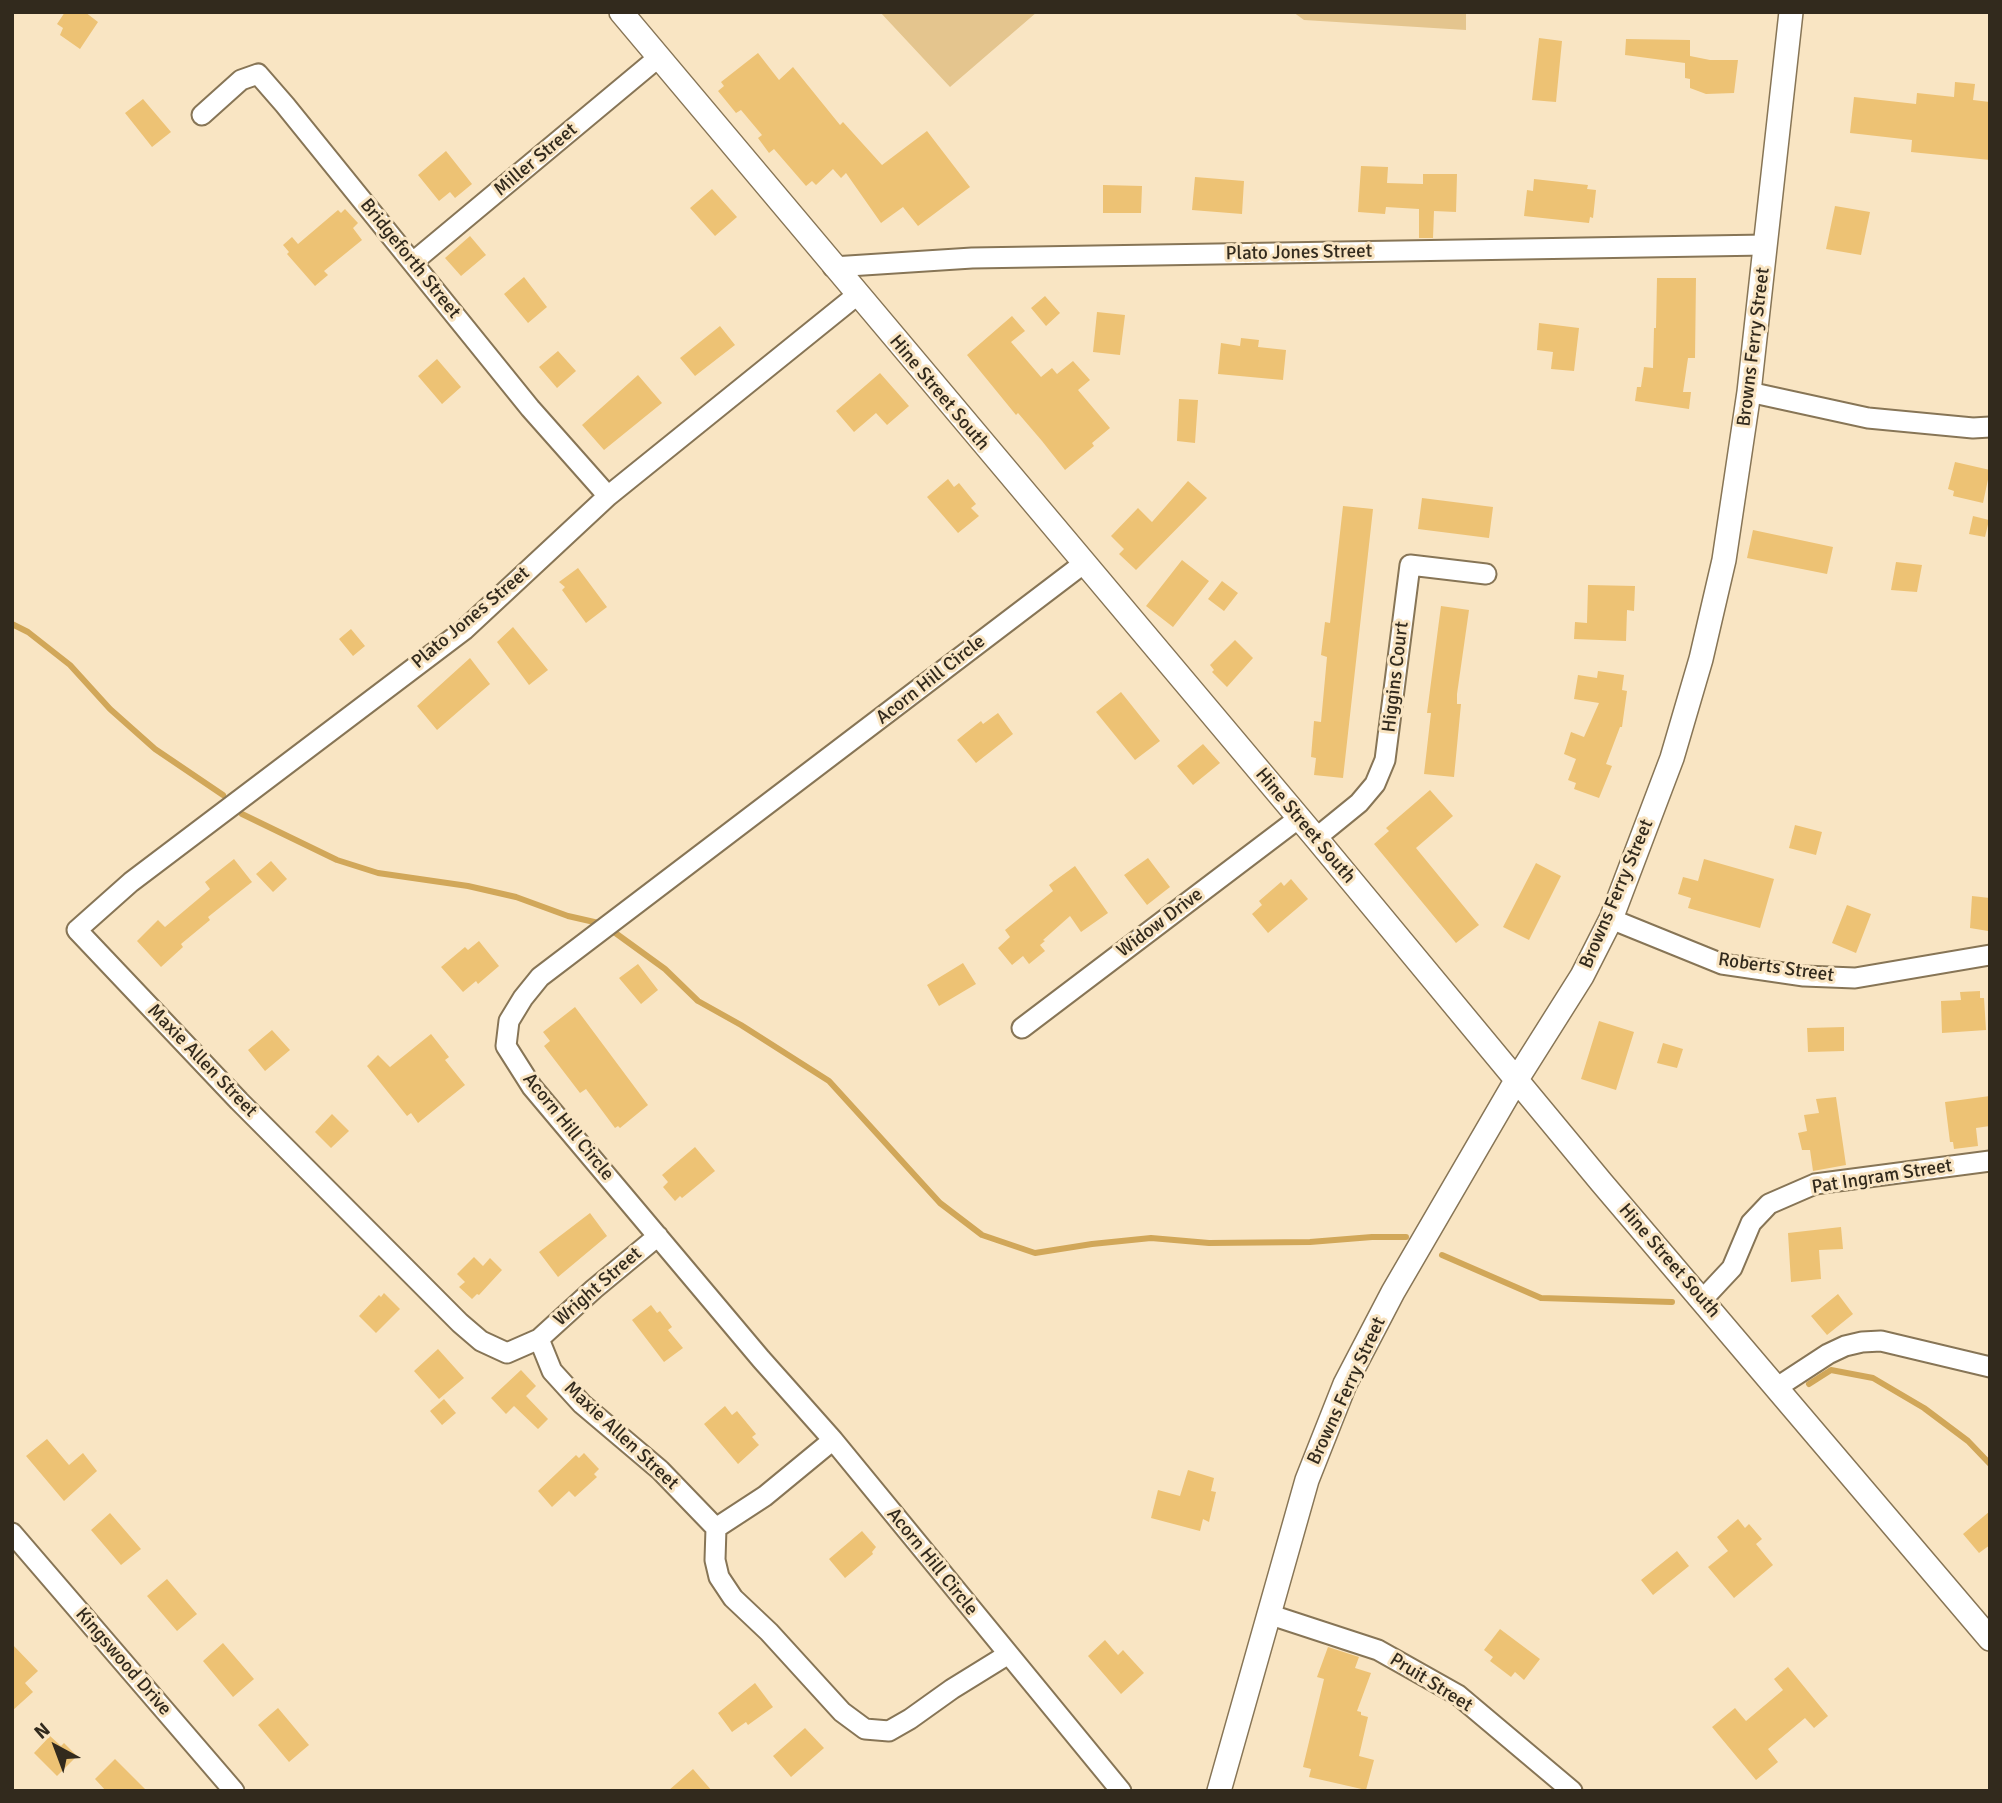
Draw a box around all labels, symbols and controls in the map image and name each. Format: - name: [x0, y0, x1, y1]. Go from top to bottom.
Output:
- street label: Miller Street: [490, 119, 582, 201]
- street label: Bridgeforth Street: [355, 195, 465, 323]
- street label: Plato Jones Street: [1225, 240, 1373, 266]
- street label: Browns Ferry Street: [1733, 266, 1775, 428]
- street label: Hine Street South: [884, 331, 994, 455]
- street label: Plato Jones Street: [408, 562, 534, 674]
- street label: Higgins Court: [1378, 620, 1414, 734]
- street label: Acorn Hill Circle: [872, 630, 990, 730]
- street label: Hine Street South: [1250, 764, 1360, 888]
- street label: Browns Ferry Street: [1575, 816, 1659, 972]
- street label: Widow Drive: [1113, 883, 1207, 963]
- street label: Roberts Street: [1717, 949, 1835, 987]
- street label: Maxie Allen Street: [142, 1000, 262, 1122]
- street label: Acorn Hill Circle: [518, 1069, 618, 1185]
- street label: Pat Ingram Street: [1810, 1155, 1954, 1199]
- street label: Hine Street South: [1613, 1199, 1725, 1323]
- street label: Wright Street: [549, 1243, 647, 1331]
- street label: Browns Ferry Street: [1303, 1314, 1391, 1468]
- street label: Maxie Allen Street: [559, 1377, 683, 1495]
- street label: Acorn Hill Circle: [882, 1504, 982, 1620]
- street label: Kingswood Drive: [70, 1604, 176, 1720]
- street label: Pruit Street: [1385, 1649, 1477, 1717]
- north arrow: [21, 1712, 91, 1782]
- text: N: [29, 1718, 55, 1745]

